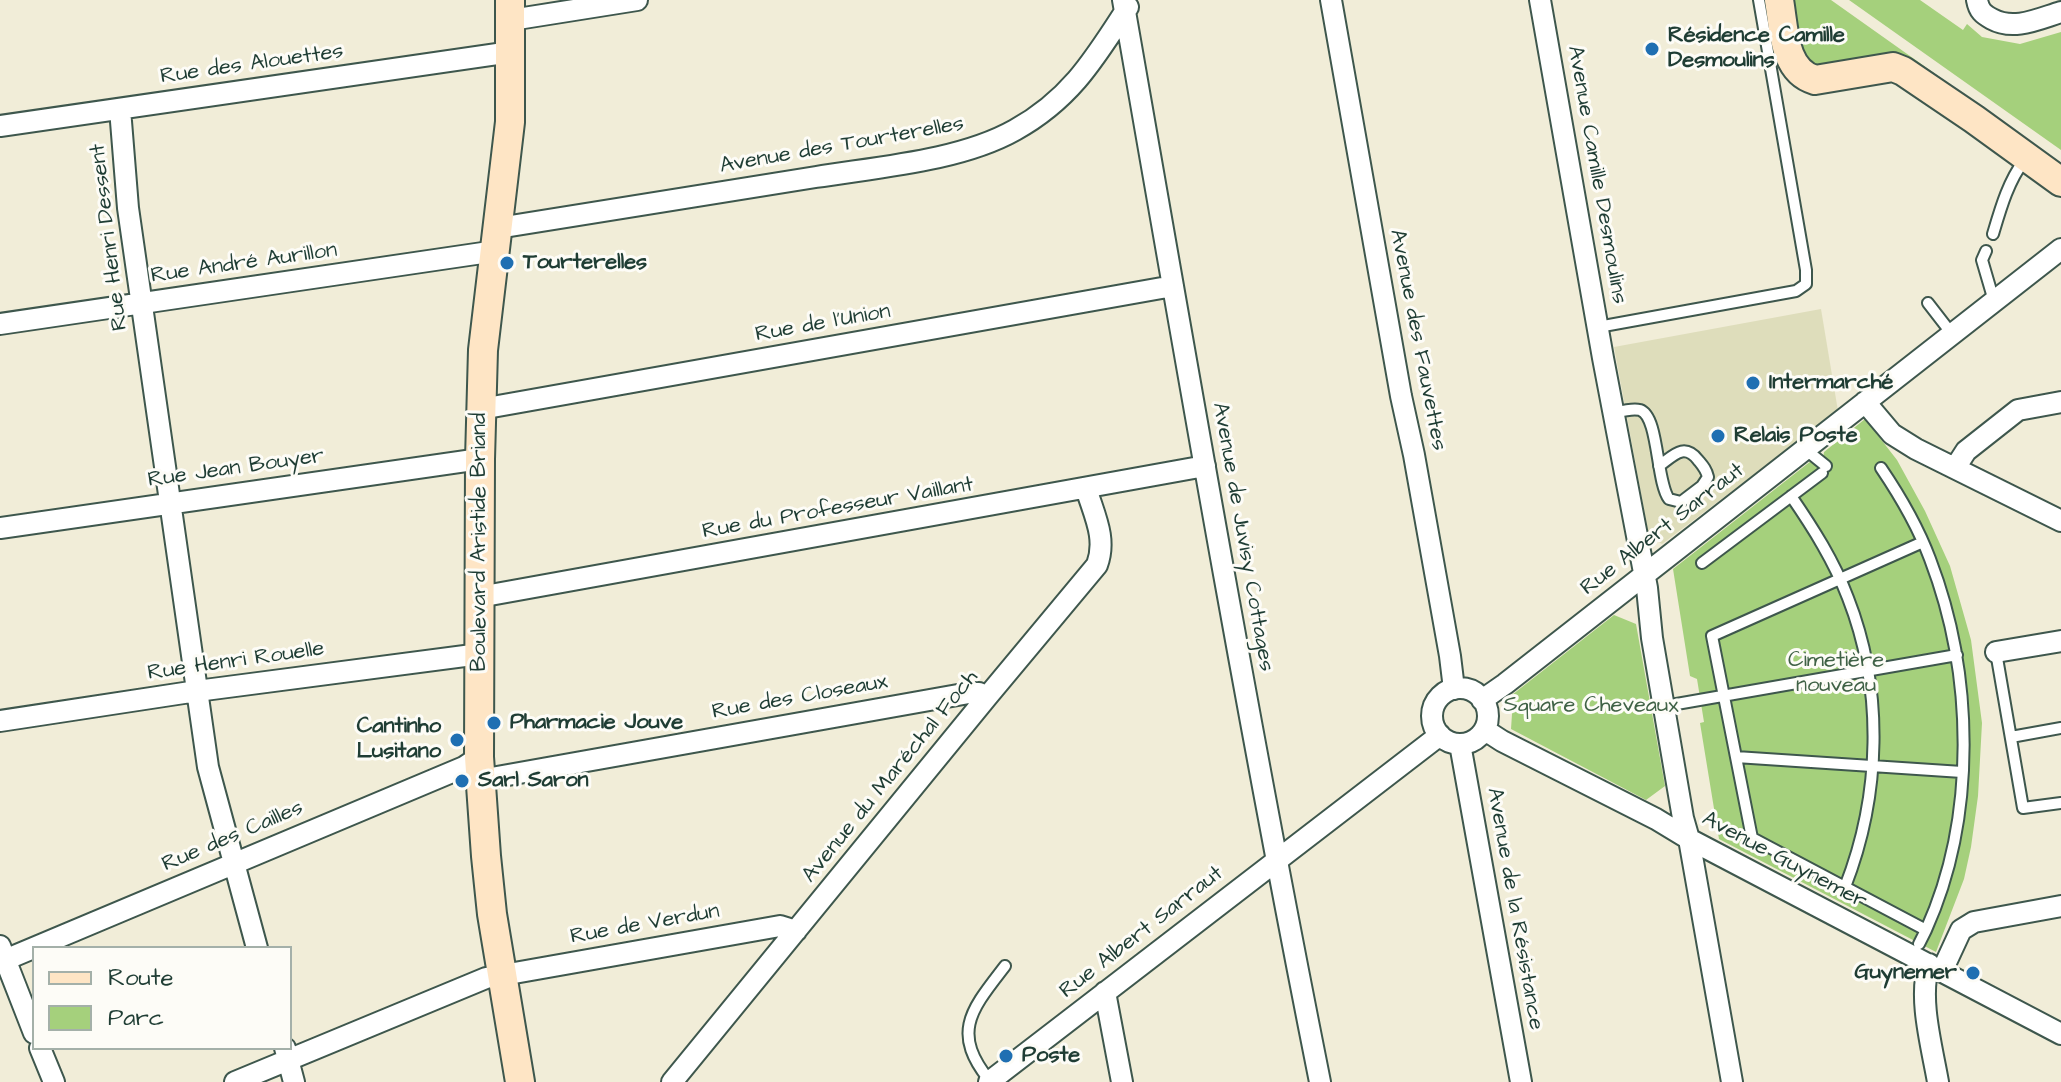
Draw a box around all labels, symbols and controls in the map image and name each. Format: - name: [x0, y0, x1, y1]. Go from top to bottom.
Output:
- place label: Résidence Camille Desmoulins: [1668, 23, 1845, 74]
- street label: Rue des Alouettes: [159, 39, 345, 91]
- marker: Résidence Camille Desmoulins: [1643, 40, 1661, 58]
- street label: Avenue Camille Desmoulins: [1560, 44, 1632, 306]
- street label: Avenue des Tourterelles: [718, 112, 966, 180]
- street label: Rue Henri Dessent: [85, 142, 135, 332]
- street label: Avenue des Fauvettes: [1383, 227, 1451, 453]
- street label: Rue André Aurillon: [149, 238, 339, 290]
- place label: Tourterelles: [523, 250, 647, 276]
- marker: Tourterelles: [498, 254, 516, 272]
- street label: Rue de l'Union: [753, 299, 893, 349]
- place label: Intermarché: [1769, 370, 1893, 396]
- marker: Intermarché: [1744, 374, 1762, 392]
- street label: Avenue de Juvisy Cottages: [1205, 400, 1279, 674]
- street label: Boulevard Aristide Briand: [467, 413, 493, 671]
- place label: Relais Poste: [1734, 423, 1858, 449]
- marker: Relais Poste: [1709, 427, 1727, 445]
- street label: Rue Jean Bouyer: [146, 444, 326, 494]
- street label: Rue Albert Sarraut: [1576, 458, 1750, 602]
- street label: Rue du Professeur Vaillant: [700, 472, 976, 546]
- street label: Rue Henri Rouelle: [146, 637, 326, 687]
- park label: Cimetière nouveau: [1788, 648, 1884, 700]
- street label: Avenue du Maréchal Foch: [797, 665, 985, 889]
- street label: Rue des Closeaux: [710, 670, 890, 726]
- park label: Square Cheveaux: [1503, 693, 1679, 719]
- place label: Pharmacie Jouve: [510, 710, 683, 736]
- place label: Cantinho Lusitano: [357, 714, 441, 766]
- marker: Pharmacie Jouve: [485, 714, 503, 732]
- marker: Cantinho Lusitano: [448, 731, 466, 749]
- place label: Sarl Saron: [478, 768, 589, 794]
- marker: Sarl Saron: [453, 772, 471, 790]
- street label: Avenue de la Résistance: [1480, 786, 1548, 1032]
- street label: Rue des Cailles: [159, 795, 307, 879]
- street label: Avenue Guynemer: [1697, 806, 1871, 916]
- street label: Rue Albert Sarraut: [1055, 861, 1229, 1005]
- street label: Rue de Verdun: [568, 899, 722, 951]
- legend: [32, 946, 292, 1050]
- place label: Guynemer: [1854, 960, 1957, 986]
- text: Route: [108, 961, 173, 995]
- marker: Guynemer: [1964, 964, 1982, 982]
- text: Parc: [108, 1001, 164, 1035]
- place label: Poste: [1022, 1043, 1080, 1069]
- marker: Poste: [997, 1047, 1015, 1065]

